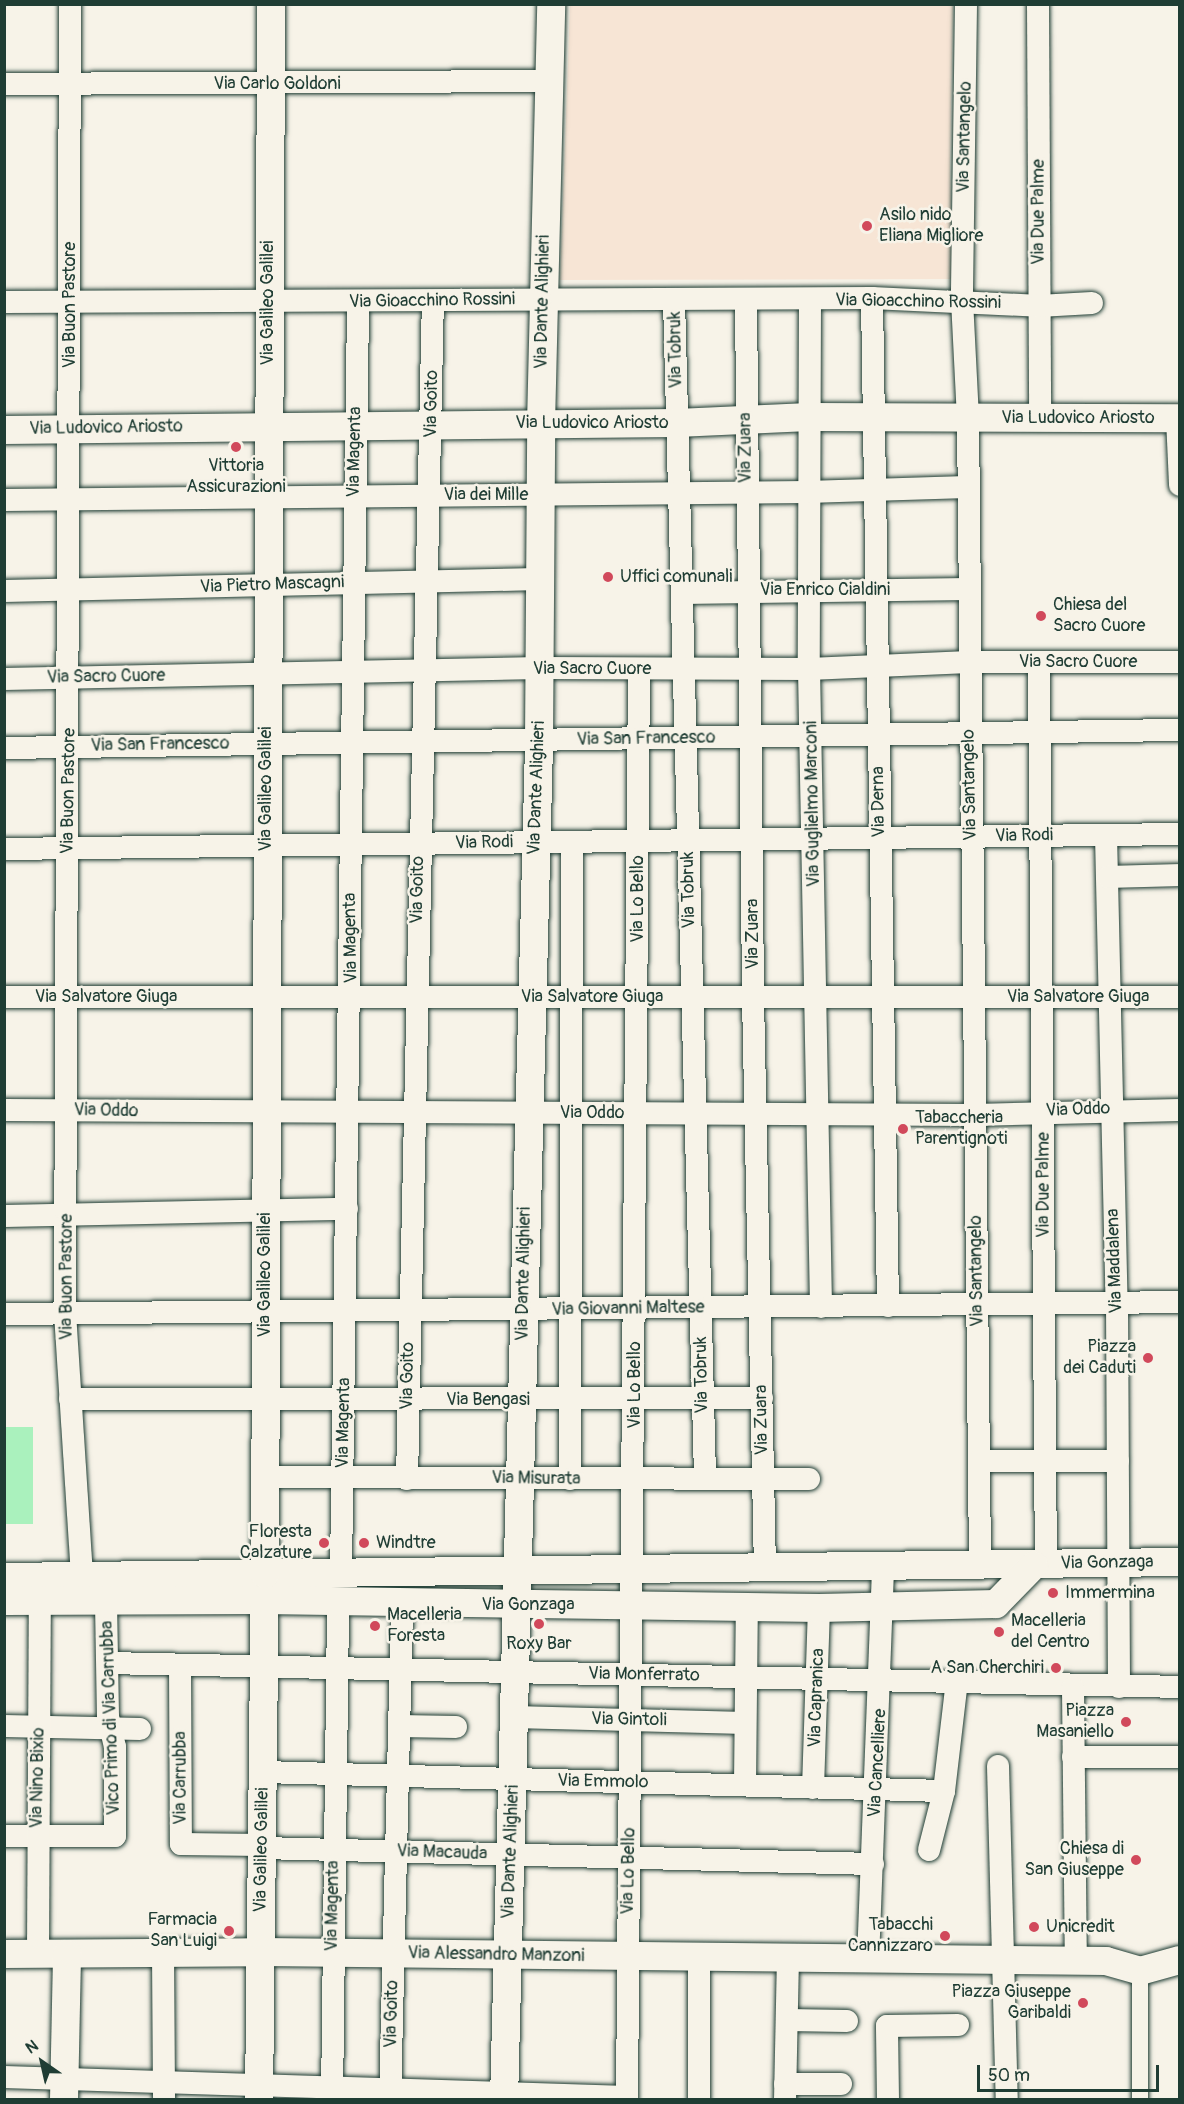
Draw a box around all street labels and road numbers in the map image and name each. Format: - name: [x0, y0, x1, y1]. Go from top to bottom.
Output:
- street label: Via Carlo Goldoni: [213, 73, 341, 95]
- street label: Via Santangelo: [953, 81, 977, 193]
- street label: Via Due Palme: [1028, 159, 1050, 265]
- street label: Via Dante Alighieri: [531, 235, 555, 369]
- street label: Via Galileo Galilei: [257, 241, 279, 365]
- street label: Via Buon Pastore: [59, 242, 81, 368]
- street label: Via Gioacchino Rossini: [349, 289, 515, 313]
- street label: Via Gioacchino Rossini: [835, 290, 1001, 314]
- street label: Via Tobruk: [665, 311, 687, 389]
- street label: Via Goito: [421, 370, 443, 438]
- street label: Via Magenta: [343, 406, 367, 498]
- street label: Via Ludovico Ariosto: [1001, 407, 1155, 429]
- street label: Via Ludovico Ariosto: [515, 412, 669, 434]
- street label: Via Zuara: [735, 413, 757, 483]
- street label: Via Ludovico Ariosto: [29, 416, 183, 440]
- street label: Via dei Mille: [444, 484, 528, 506]
- street label: Via Pietro Mascagni: [199, 572, 345, 598]
- street label: Via Enrico Cialdini: [760, 579, 890, 601]
- street label: Via Sacro Cuore: [1019, 651, 1137, 673]
- street label: Via Sacro Cuore: [533, 658, 651, 680]
- street label: Via Sacro Cuore: [46, 665, 166, 689]
- street label: Via Dante Alighieri: [524, 721, 550, 855]
- street label: Via Guglielmo Marconi: [801, 721, 825, 887]
- street label: Via Galileo Galilei: [255, 727, 277, 851]
- street label: Via San Francesco: [576, 727, 716, 751]
- street label: Via Buon Pastore: [57, 728, 81, 854]
- street label: Via Santangelo: [958, 729, 982, 841]
- street label: Via San Francesco: [90, 733, 230, 757]
- street label: Via Derna: [868, 766, 890, 838]
- street label: Via Rodi: [995, 825, 1053, 847]
- street label: Via Rodi: [455, 832, 513, 854]
- street label: Via Tobruk: [678, 851, 700, 929]
- street label: Via Lo Bello: [627, 855, 649, 943]
- street label: Via Goito: [407, 856, 429, 924]
- street label: Via Magenta: [339, 892, 363, 984]
- street label: Via Zuara: [742, 899, 764, 969]
- street label: Via Salvatore Giuga: [35, 986, 177, 1008]
- street label: Via Salvatore Giuga: [521, 986, 663, 1008]
- street label: Via Salvatore Giuga: [1007, 986, 1149, 1008]
- street label: Via Oddo: [1045, 1098, 1111, 1122]
- street label: Via Oddo: [73, 1100, 139, 1122]
- street label: Via Oddo: [560, 1102, 624, 1124]
- street label: Via Due Palme: [1033, 1132, 1055, 1238]
- street label: Via Dante Alighieri: [512, 1207, 536, 1341]
- street label: Via Maddalena: [1102, 1208, 1128, 1314]
- street label: Via Galileo Galilei: [254, 1213, 276, 1337]
- street label: Via Buon Pastore: [56, 1214, 78, 1340]
- street label: Via Santangelo: [965, 1215, 989, 1327]
- street label: Via Giovanni Maltese: [551, 1297, 705, 1321]
- street label: Via Tobruk: [691, 1336, 713, 1414]
- street label: Via Lo Bello: [624, 1341, 646, 1429]
- street label: Via Goito: [397, 1342, 419, 1410]
- street label: Via Magenta: [332, 1377, 356, 1469]
- street label: Via Zuara: [751, 1384, 773, 1456]
- street label: Via Bengasi: [446, 1389, 530, 1411]
- street label: Via Misurata: [491, 1467, 581, 1491]
- street label: Via Gonzaga: [1060, 1551, 1154, 1575]
- street label: Via Gonzaga: [481, 1594, 575, 1616]
- street label: Vico Primo di Via Carrubba: [97, 1620, 125, 1816]
- street label: Via Capranica: [804, 1648, 830, 1748]
- street label: Via Monferrato: [588, 1663, 700, 1687]
- street label: Via Cancelliere: [864, 1708, 892, 1818]
- street label: Via Gintoli: [591, 1709, 667, 1731]
- street label: Via Nino Bixio: [26, 1727, 50, 1829]
- street label: Via Carrubba: [170, 1731, 192, 1825]
- street label: Via Emmolo: [557, 1770, 649, 1794]
- street label: Via Dante Alighieri: [498, 1785, 524, 1919]
- street label: Via Galileo Galilei: [250, 1787, 274, 1913]
- street label: Via Lo Bello: [617, 1827, 641, 1915]
- street label: Via Macauda: [396, 1841, 488, 1865]
- street label: Via Magenta: [321, 1860, 345, 1952]
- street label: Via Alessandro Manzoni: [407, 1943, 585, 1967]
- street label: Via Goito: [381, 1980, 403, 2048]

